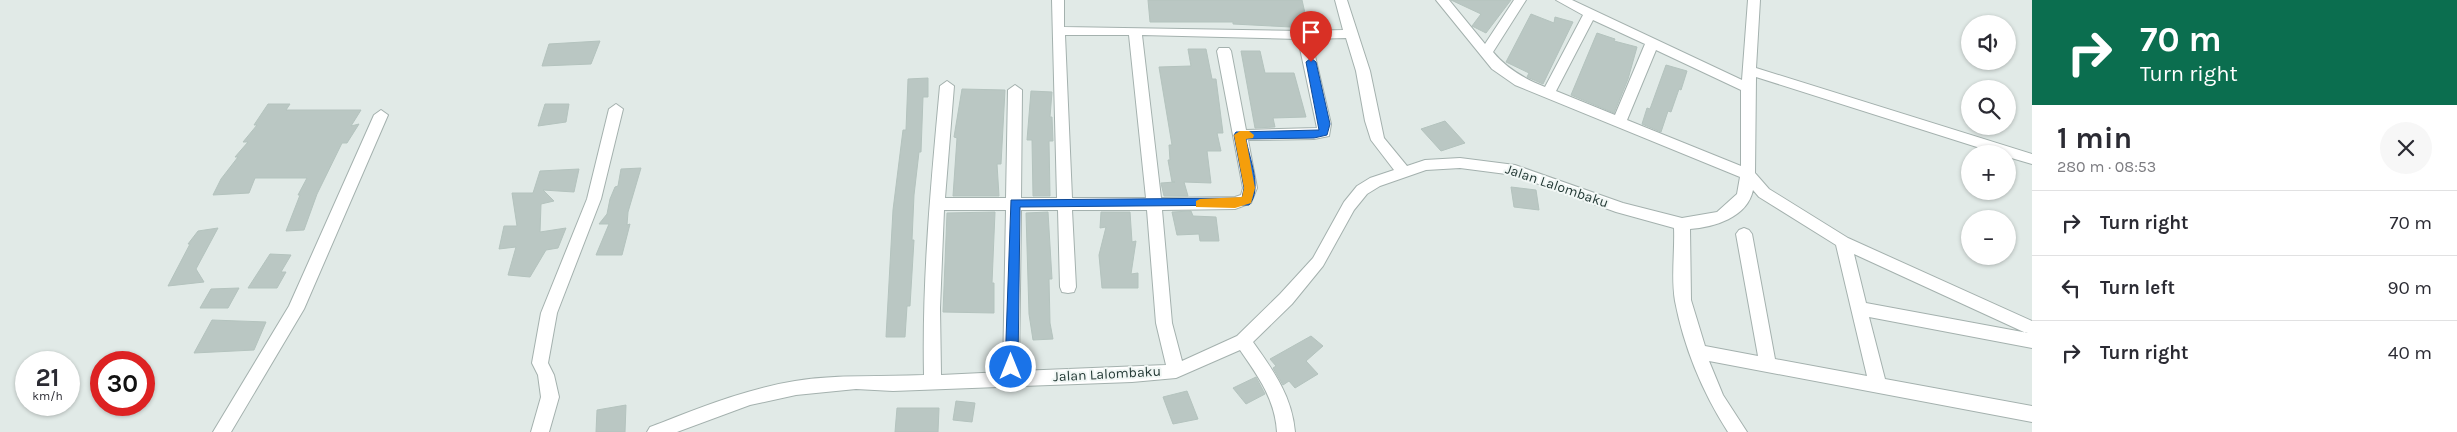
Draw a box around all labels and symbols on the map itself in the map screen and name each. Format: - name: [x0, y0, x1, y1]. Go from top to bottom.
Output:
- pin: [1290, 11, 1332, 62]
- street label: Jalan Lalombaku: [1503, 160, 1611, 212]
- position arrow: [984, 340, 1036, 392]
- speed limit sign: 30: [90, 351, 155, 416]
- street label: Jalan Lalombaku: [1053, 363, 1161, 385]

